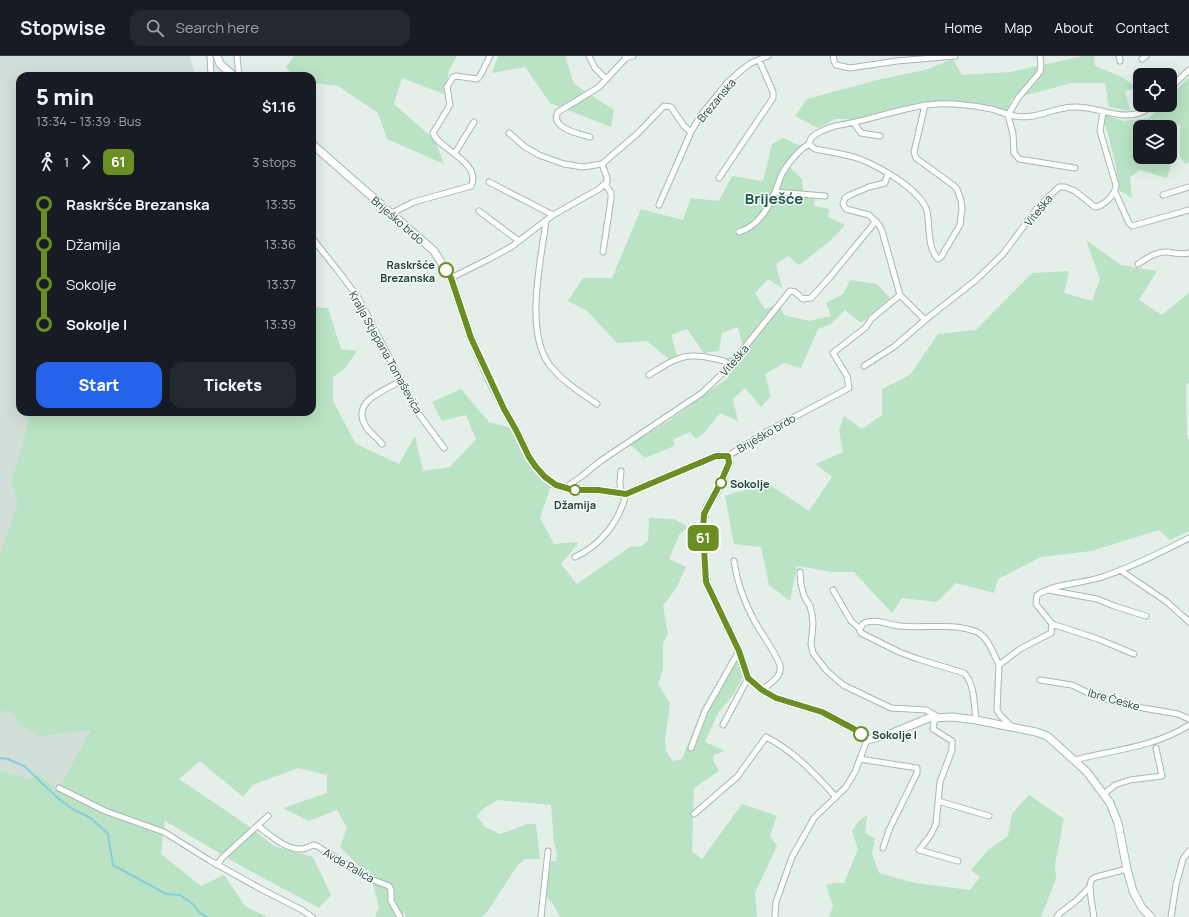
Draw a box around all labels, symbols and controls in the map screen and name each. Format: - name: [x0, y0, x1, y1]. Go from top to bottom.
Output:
- search box: [130, 10, 410, 46]
- text: Stopwise: [20, 15, 106, 41]
- icon: search: [144, 17, 166, 39]
- text: Search here: [176, 17, 259, 38]
- text: Home: [945, 18, 982, 37]
- text: Map: [1004, 18, 1032, 37]
- text: About: [1054, 18, 1094, 37]
- text: Contact: [1116, 18, 1169, 37]
- map controls: [1133, 68, 1177, 164]
- button: locate: [1133, 68, 1177, 112]
- street label: Brezanska: [693, 75, 739, 125]
- text: 5 min: [36, 82, 94, 112]
- text: $1.16: [262, 96, 296, 117]
- text: 13:34 – 13:39 · Bus: [36, 112, 141, 130]
- button: layers: [1133, 120, 1177, 164]
- icon: walk: [36, 151, 58, 173]
- icon: forward: [75, 151, 97, 173]
- text: 61: [111, 152, 126, 171]
- text: 1: [64, 153, 69, 171]
- text: 3 stops: [252, 153, 296, 171]
- district label: Briješće: [745, 188, 803, 209]
- street label: Viteška: [1021, 191, 1055, 229]
- street label: Briješko brdo: [368, 193, 428, 248]
- text: Raskršće Brezanska: [66, 194, 210, 215]
- text: 13:35: [265, 195, 296, 213]
- text: Džamija: [66, 234, 120, 255]
- text: 13:36: [265, 235, 296, 253]
- place label: Raskršće Brezanska: [380, 257, 435, 285]
- marker: Raskršće Brezanska: [438, 262, 454, 278]
- text: Sokolje: [66, 274, 116, 295]
- text: 13:37: [266, 275, 296, 293]
- street label: Kralja Stjepana Tomaševića: [346, 288, 426, 416]
- text: Sokolje I: [66, 314, 127, 335]
- text: 13:39: [265, 315, 296, 333]
- street label: Viteška: [716, 341, 752, 379]
- button: Start: [36, 362, 162, 408]
- button: Tickets: [170, 362, 296, 408]
- street label: Briješko brdo: [734, 410, 799, 456]
- place label: Sokolje: [730, 476, 770, 491]
- marker: Sokolje: [715, 477, 727, 489]
- marker: Džamija: [569, 484, 581, 496]
- place label: Džamija: [554, 497, 596, 512]
- line badge: 61: [685, 525, 721, 551]
- text: 61: [696, 528, 710, 547]
- street label: Ibre Ćeske: [1086, 684, 1142, 714]
- marker: Sokolje I: [853, 726, 869, 742]
- place label: Sokolje I: [872, 727, 917, 742]
- street label: Avde Palića: [321, 844, 377, 886]

